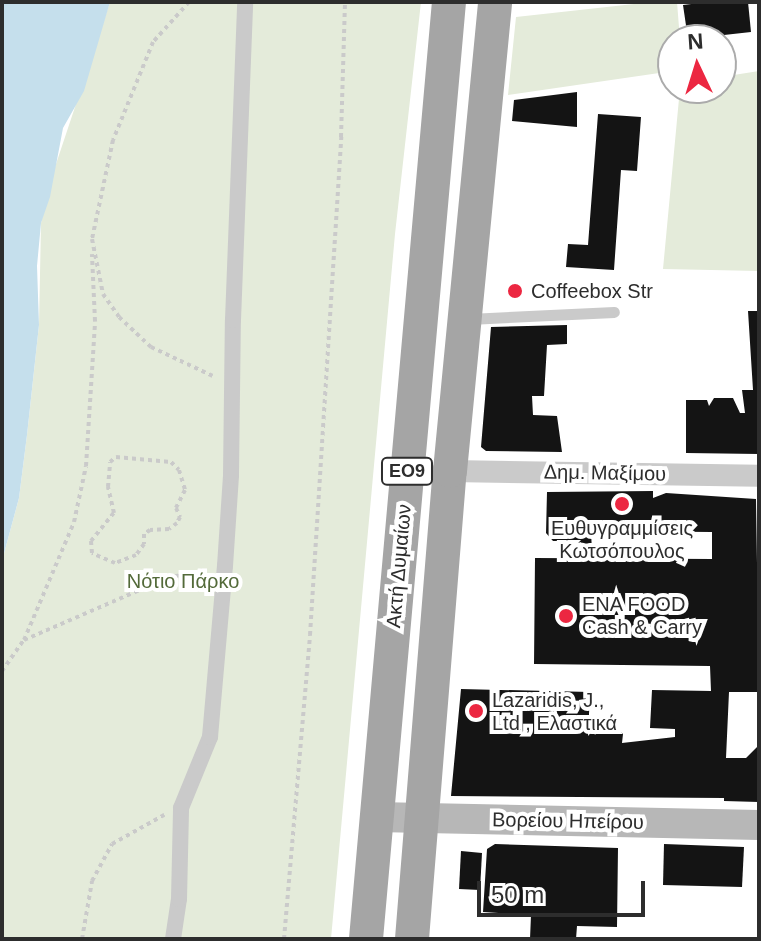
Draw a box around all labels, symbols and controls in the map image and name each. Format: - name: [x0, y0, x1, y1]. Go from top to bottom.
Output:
- north arrow: [657, 24, 737, 104]
- text: N: [687, 29, 704, 55]
- place label: Coffeebox Str: [531, 279, 653, 303]
- marker: Coffeebox Str: [506, 282, 524, 300]
- road number: ΕΟ9: [379, 457, 435, 485]
- street label: Δημ. Μαξίμου: [544, 460, 666, 486]
- marker: Ευθυγραμμίσεις Κωτσόπουλος: [613, 495, 631, 513]
- street label: Ακτή Δυμαίων: [382, 503, 416, 629]
- place label: Ευθυγραμμίσεις Κωτσόπουλος: [551, 516, 693, 563]
- park label: Νότιο Πάρκο: [127, 569, 239, 593]
- place label: ENA FOOD Cash & Carry: [582, 592, 702, 639]
- marker: ENA FOOD Cash & Carry: [557, 607, 575, 625]
- place label: Lazaridis, J., Ltd , Ελαστικά: [492, 688, 617, 735]
- marker: Lazaridis, J., Ltd , Ελαστικά: [467, 702, 485, 720]
- street label: Βορείου Ηπείρου: [492, 808, 644, 834]
- scale bar: [481, 865, 649, 915]
- text: 50 m: [491, 881, 544, 908]

